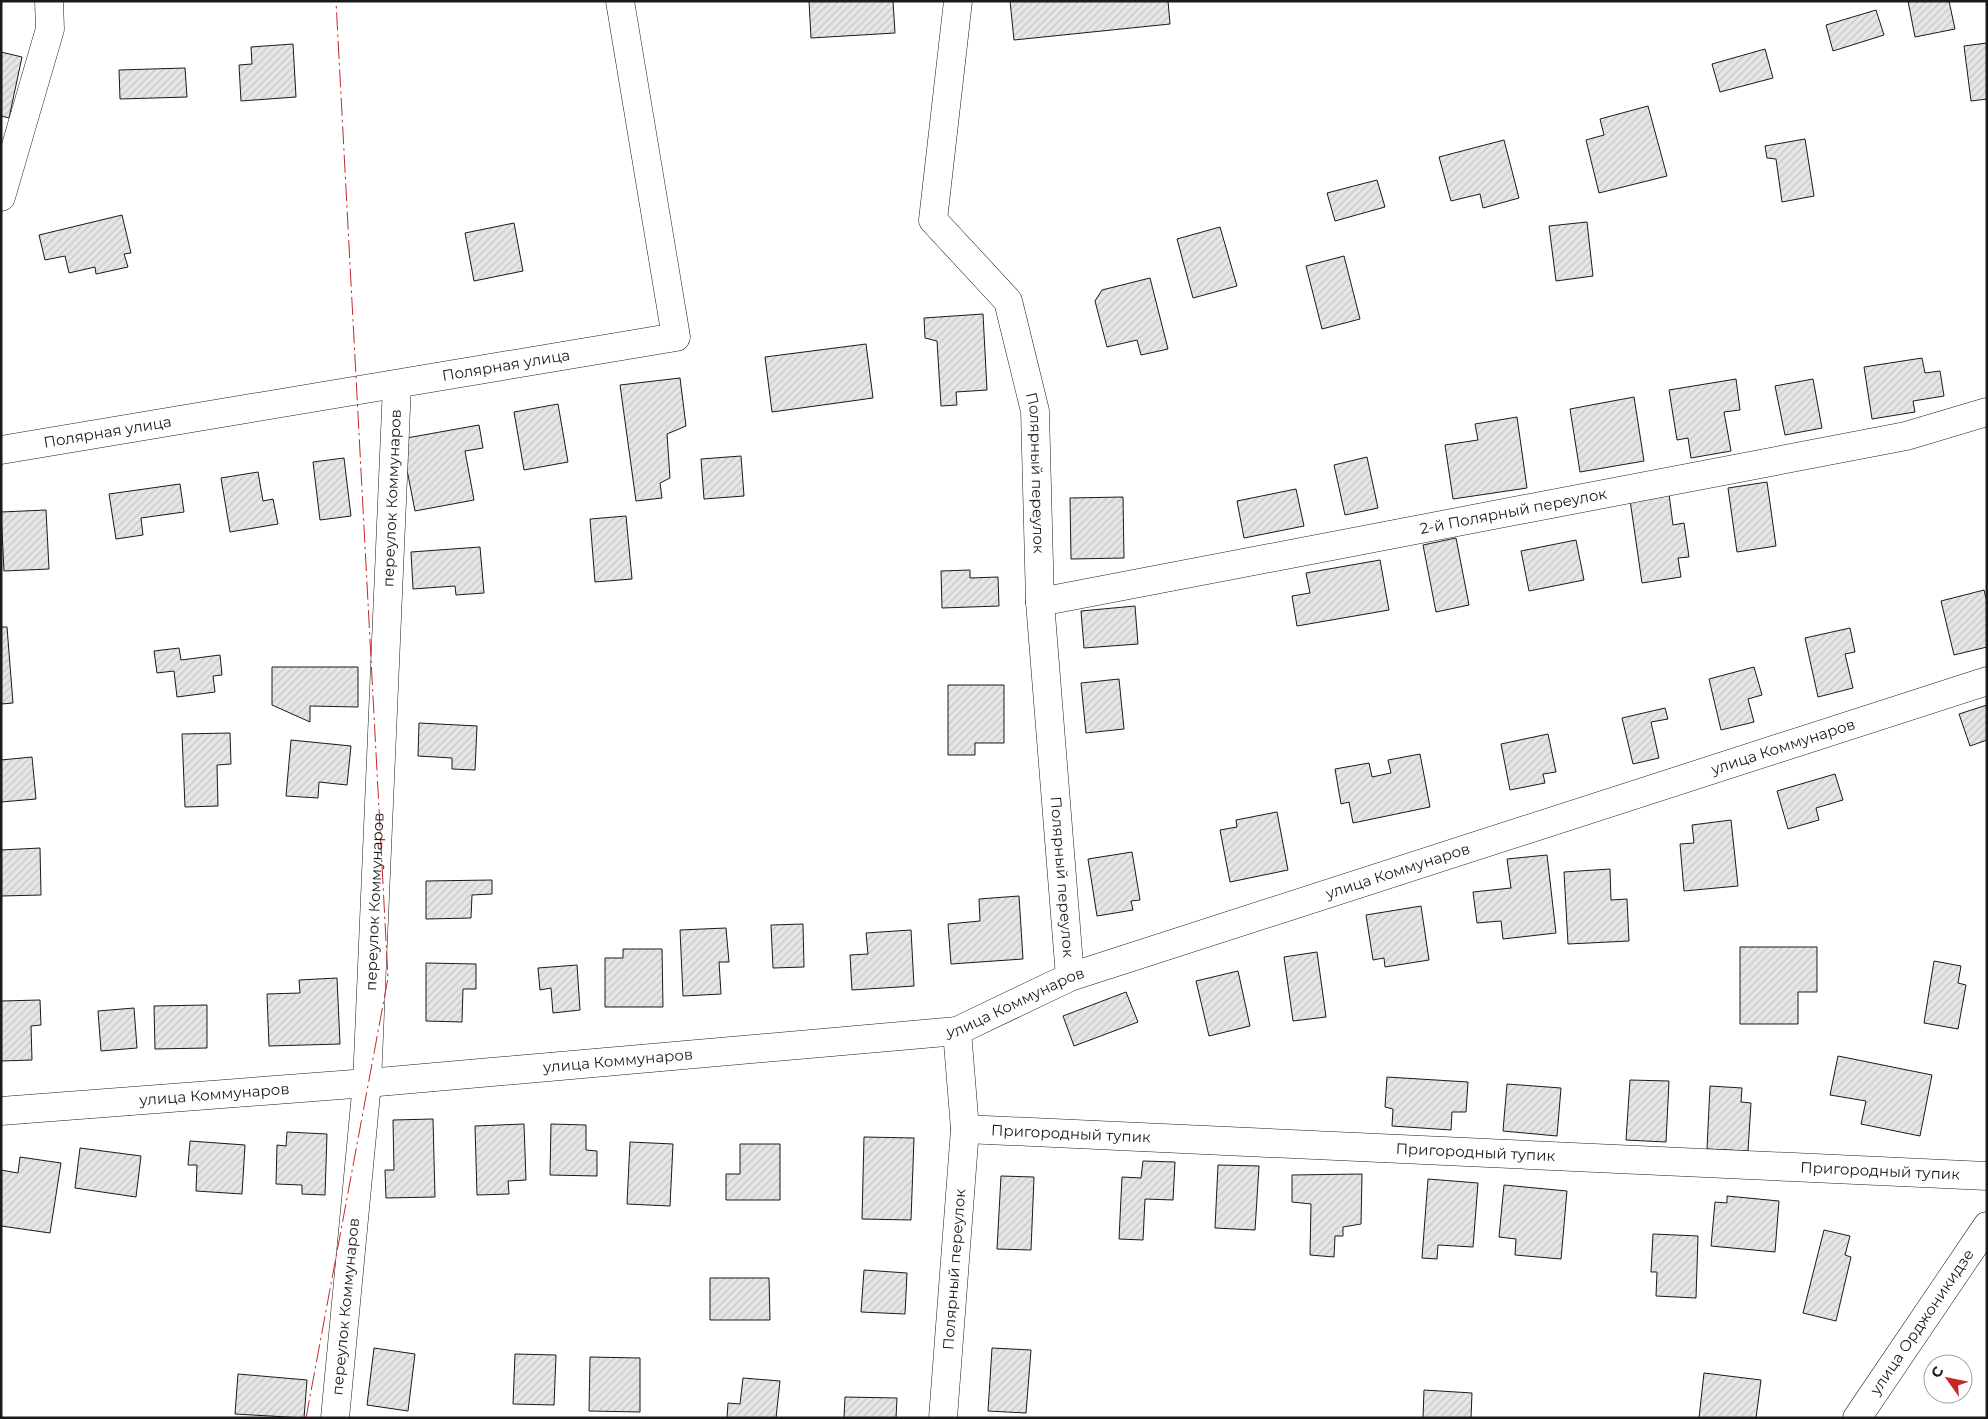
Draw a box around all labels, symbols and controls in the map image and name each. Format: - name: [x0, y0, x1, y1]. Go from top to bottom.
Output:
- street label: Полярная улица: [440, 345, 571, 385]
- street label: Полярный переулок: [1022, 390, 1049, 554]
- street label: переулок Коммунаров: [378, 409, 405, 587]
- street label: Полярная улица: [42, 412, 173, 452]
- street label: 2-й Полярный переулок: [1418, 484, 1609, 538]
- street label: улица Коммунаров: [1708, 714, 1857, 779]
- street label: Полярный переулок: [1047, 796, 1078, 959]
- street label: переулок Коммунаров: [361, 812, 388, 991]
- street label: улица Коммунаров: [1322, 839, 1472, 903]
- street label: улица Коммунаров: [945, 963, 1087, 1041]
- street label: улица Коммунаров: [541, 1044, 694, 1077]
- street label: улица Коммунаров: [138, 1079, 290, 1109]
- street label: Пригородный тупик: [991, 1120, 1151, 1147]
- street label: Пригородный тупик: [1395, 1139, 1556, 1165]
- street label: Пригородный тупик: [1800, 1157, 1961, 1184]
- street label: Полярный переулок: [938, 1188, 969, 1351]
- street label: переулок Коммунаров: [327, 1217, 363, 1396]
- street label: улица Орджоникидзе: [1865, 1245, 1978, 1399]
- north arrow: [1923, 1354, 1973, 1404]
- text: С: [1927, 1363, 1947, 1381]

